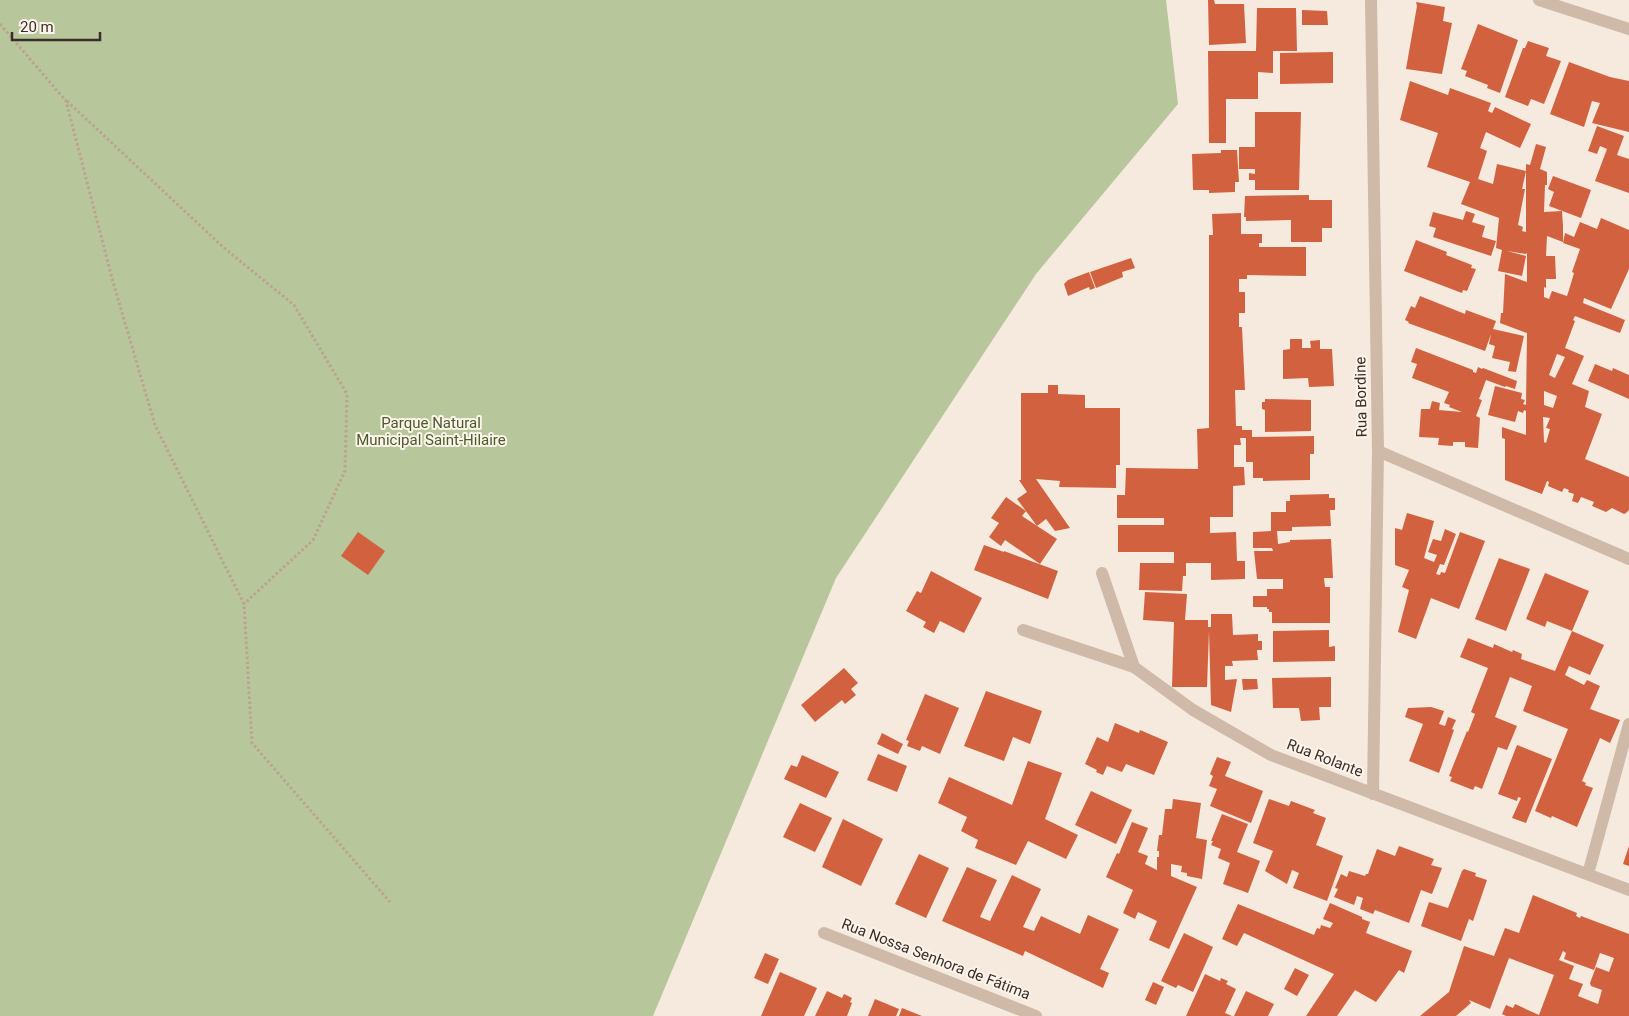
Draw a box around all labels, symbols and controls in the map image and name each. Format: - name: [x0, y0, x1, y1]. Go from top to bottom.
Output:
- scale bar: [12, 10, 100, 42]
- text: 20 m: [20, 18, 54, 36]
- street label: Rua Bordine: [1351, 357, 1371, 437]
- park label: Parque Natural Municipal Saint-Hilaire: [356, 414, 506, 449]
- street label: Rua Rolante: [1284, 735, 1366, 781]
- street label: Rua Nossa Senhora de Fátima: [839, 915, 1033, 1003]

